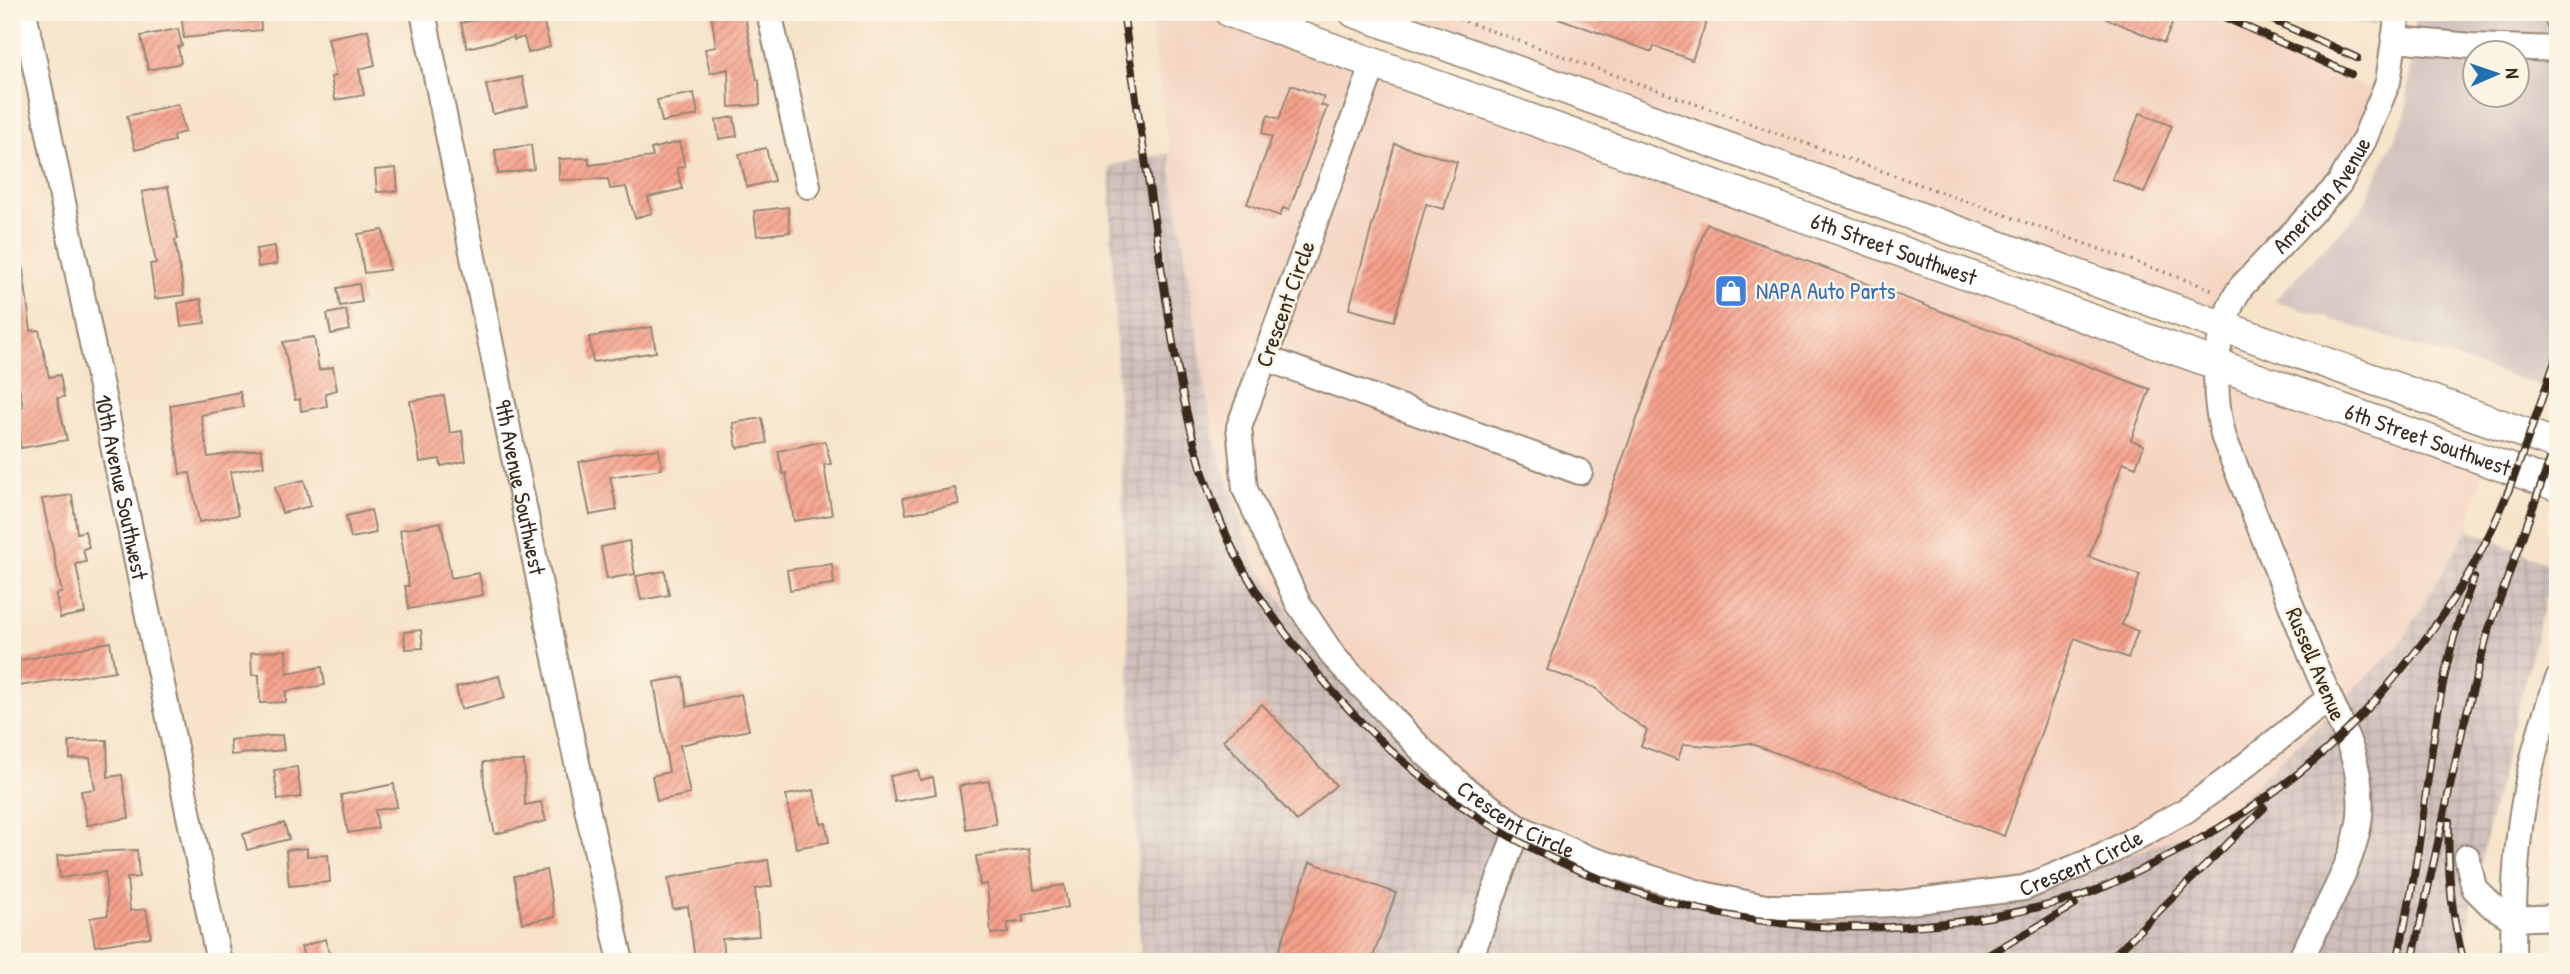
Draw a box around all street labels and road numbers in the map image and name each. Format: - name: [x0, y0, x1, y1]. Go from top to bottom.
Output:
- street label: American Avenue: [2265, 131, 2378, 260]
- street label: 6th Street Southwest: [1807, 205, 1982, 293]
- street label: Crescent Circle: [1247, 237, 1322, 371]
- street label: 10th Avenue Southwest: [88, 392, 156, 583]
- street label: 6th Street Southwest: [2341, 395, 2516, 483]
- street label: 9th Avenue Southwest: [488, 397, 554, 579]
- street label: Russell Avenue: [2279, 602, 2354, 725]
- street label: Crescent Circle: [1450, 773, 1580, 865]
- street label: Crescent Circle: [2014, 821, 2148, 903]

